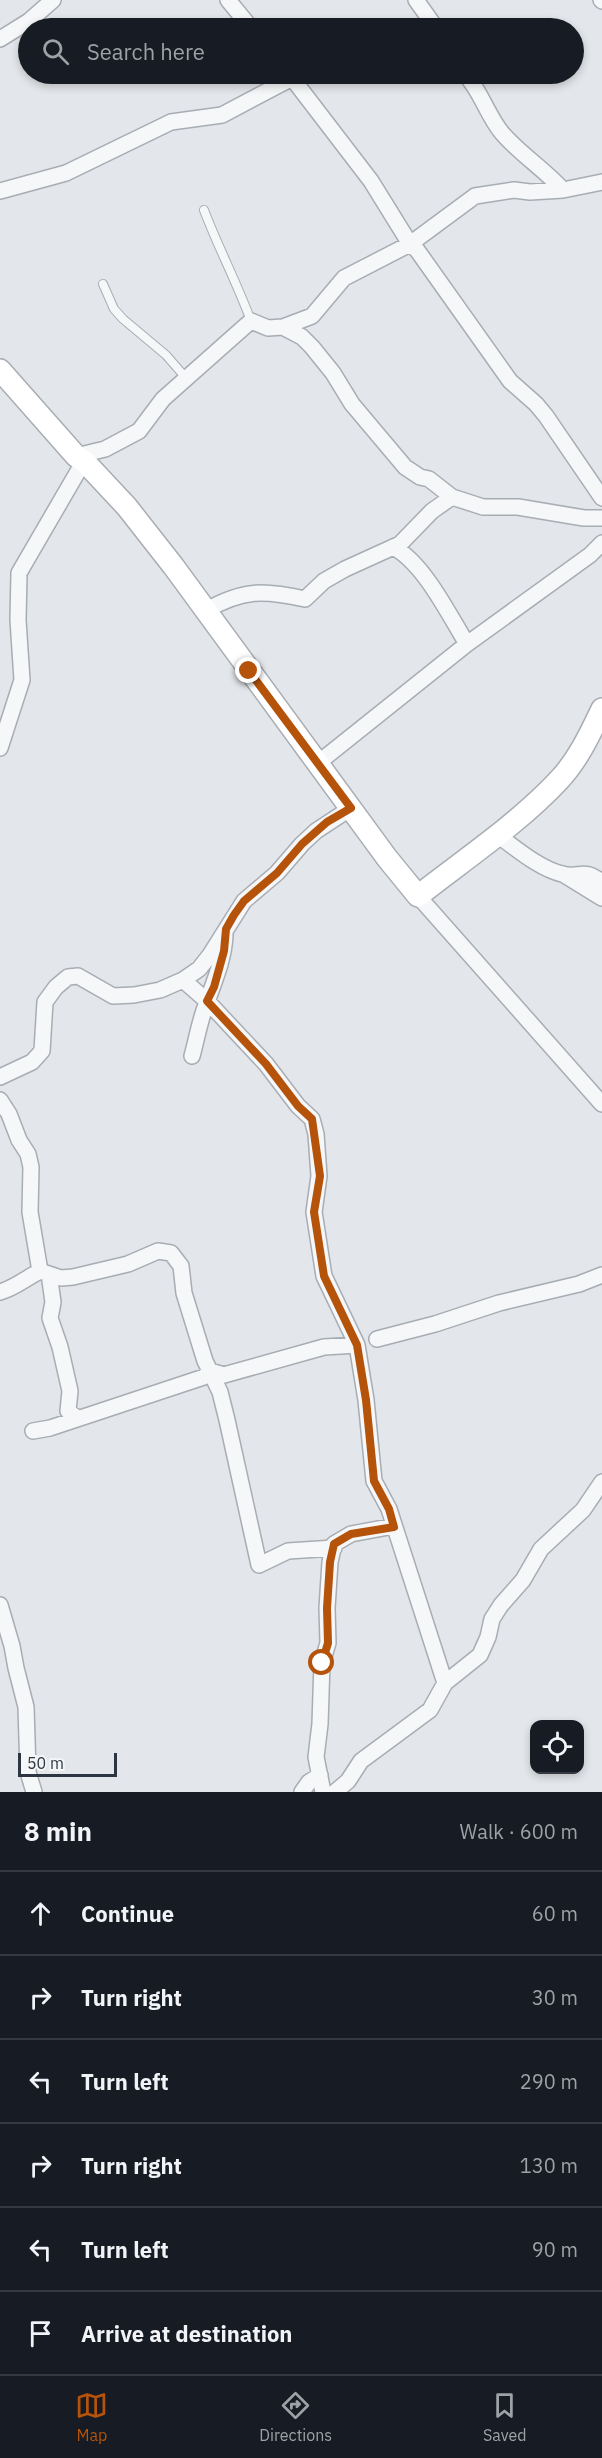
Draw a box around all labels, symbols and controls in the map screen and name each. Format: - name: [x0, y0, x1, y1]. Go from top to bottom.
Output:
- search box: [18, 18, 584, 84]
- icon: search: [39, 35, 72, 68]
- text: Search here: [87, 37, 205, 66]
- route end: [235, 657, 261, 683]
- route start: [308, 1649, 334, 1675]
- map controls: [530, 1720, 584, 1774]
- button: locate: [530, 1720, 584, 1774]
- scale bar: [18, 1750, 117, 1778]
- text: 50 m: [27, 1753, 64, 1773]
- text: 8 min: [24, 1814, 92, 1848]
- text: Walk · 600 m: [460, 1818, 578, 1845]
- icon: ahead: [24, 1897, 57, 1930]
- text: Continue: [81, 1899, 174, 1928]
- text: 60 m: [532, 1900, 578, 1927]
- icon: right: [24, 1981, 57, 2014]
- text: Turn right: [81, 1983, 182, 2012]
- text: 30 m: [532, 1984, 578, 2011]
- icon: left: [24, 2065, 57, 2098]
- text: Turn left: [81, 2067, 169, 2096]
- text: 290 m: [520, 2068, 578, 2095]
- icon: right: [24, 2149, 57, 2182]
- text: Turn right: [81, 2151, 182, 2180]
- text: 130 m: [520, 2152, 578, 2179]
- icon: left: [24, 2233, 57, 2266]
- text: Turn left: [81, 2235, 169, 2264]
- text: 90 m: [532, 2236, 578, 2263]
- icon: arrive: [24, 2317, 57, 2350]
- text: Arrive at destination: [81, 2319, 292, 2348]
- tab: Map: [75, 2389, 108, 2445]
- tab: Directions: [259, 2389, 332, 2445]
- tab: Saved: [483, 2389, 527, 2445]

